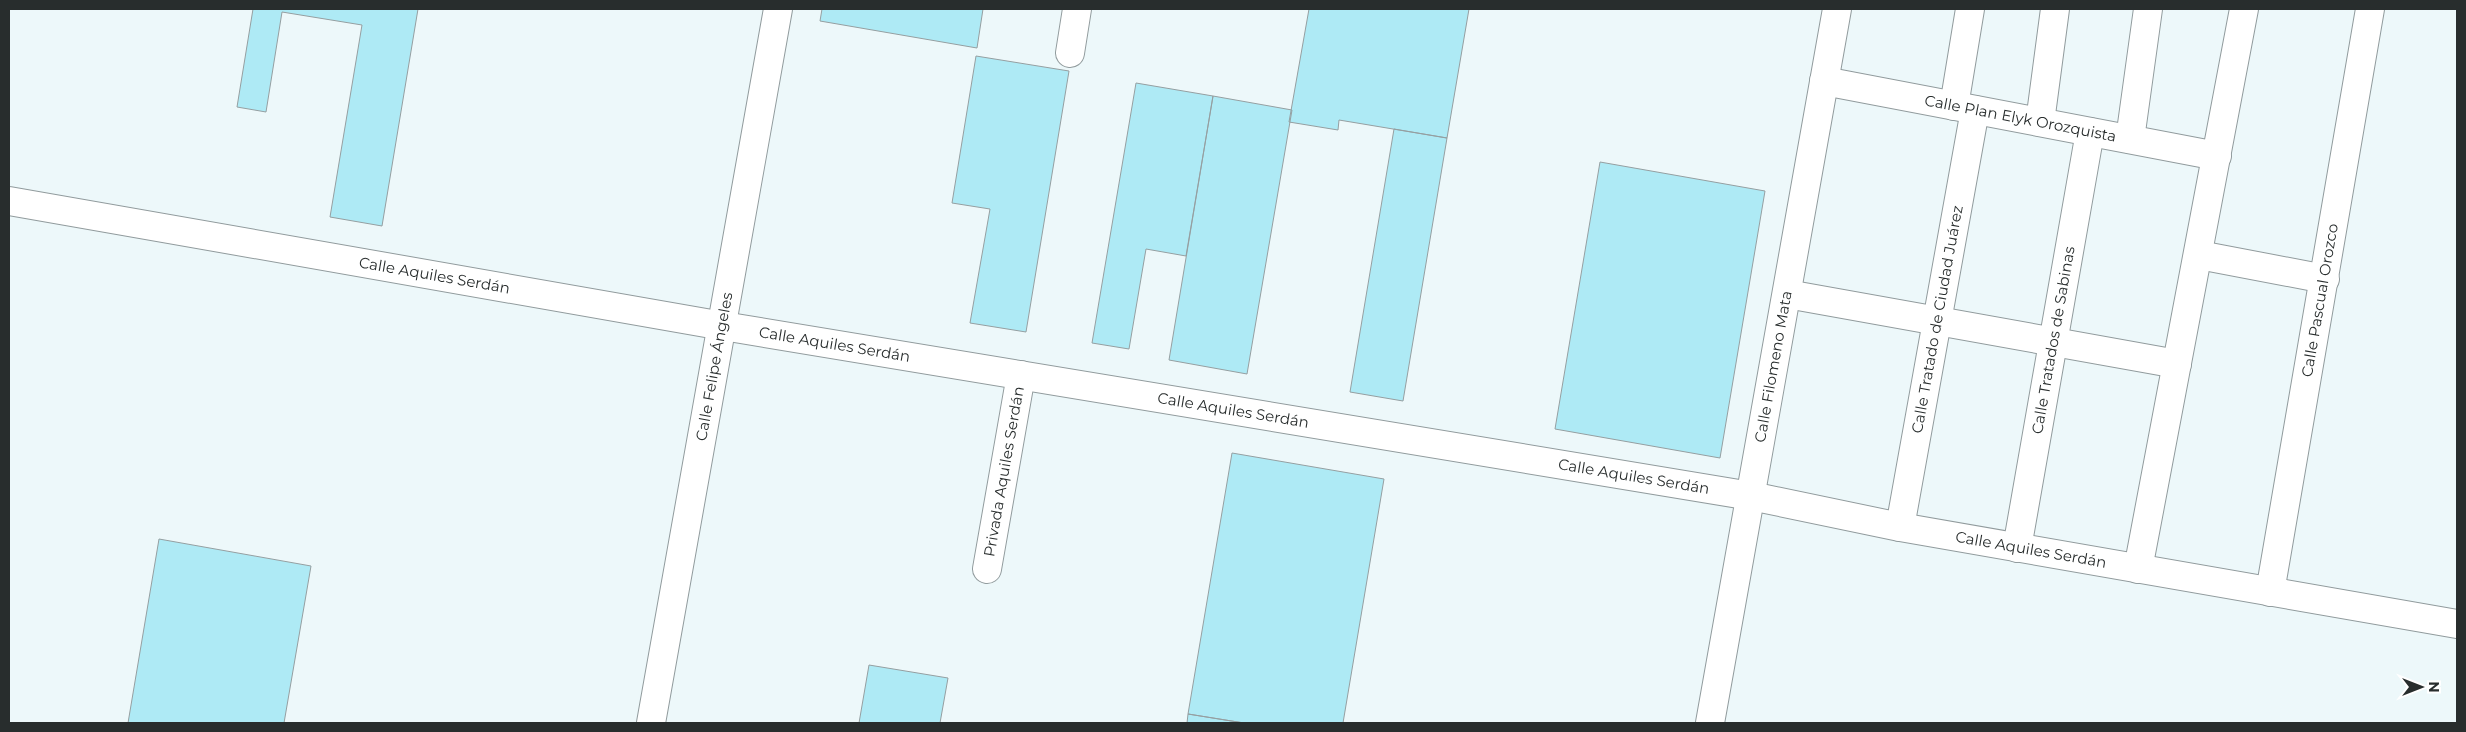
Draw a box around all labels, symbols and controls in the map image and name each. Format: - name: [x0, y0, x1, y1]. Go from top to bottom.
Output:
- street label: Calle Plan Elyk Orozquista: [1923, 90, 2118, 146]
- street label: Calle Tratado de Ciudad Juárez: [1907, 203, 1967, 435]
- street label: Calle Pascual Orozco: [2297, 222, 2342, 378]
- street label: Calle Tratados de Sabinas: [2027, 245, 2079, 436]
- street label: Calle Aquiles Serdán: [358, 252, 512, 298]
- street label: Calle Filomeno Mata: [1750, 289, 1796, 444]
- street label: Calle Felipe Ángeles: [691, 291, 736, 442]
- street label: Calle Aquiles Serdán: [758, 322, 912, 366]
- street label: Privada Aquiles Serdán: [979, 385, 1028, 558]
- street label: Calle Aquiles Serdán: [1156, 388, 1310, 432]
- street label: Calle Aquiles Serdán: [1557, 454, 1711, 498]
- street label: Calle Aquiles Serdán: [1954, 527, 2108, 572]
- north arrow: [2396, 662, 2446, 712]
- text: N: [2425, 681, 2443, 693]

